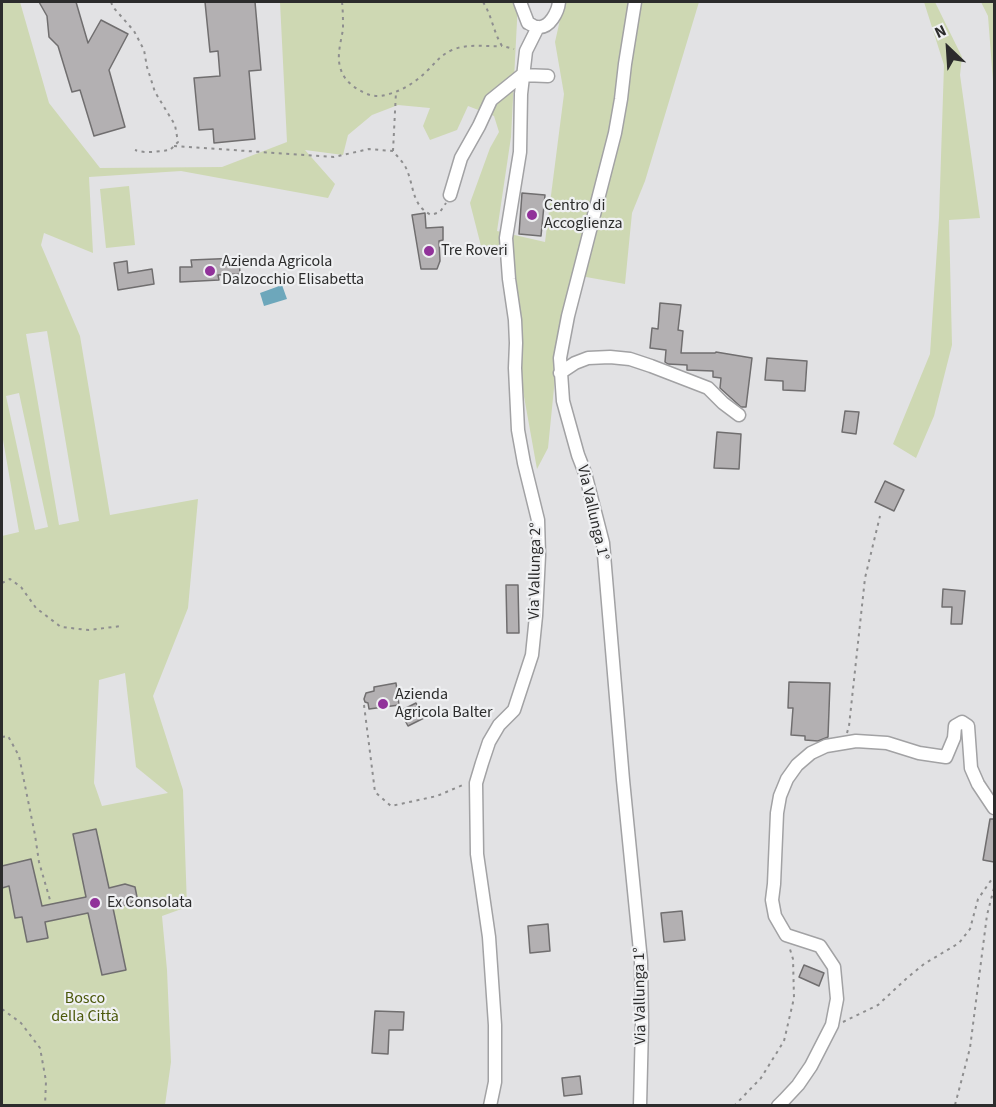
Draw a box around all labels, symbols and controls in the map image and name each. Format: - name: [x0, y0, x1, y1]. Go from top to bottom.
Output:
- north arrow: [918, 18, 978, 78]
- text: N: [931, 19, 950, 44]
- place label: Centro di Accoglienza: [544, 196, 623, 234]
- marker: Centro di Accoglienza: [525, 208, 539, 222]
- place label: Tre Roveri: [441, 241, 508, 261]
- marker: Tre Roveri: [422, 244, 436, 258]
- place label: Azienda Agricola Dalzocchio Elisabetta: [222, 252, 364, 290]
- marker: Azienda Agricola Dalzocchio Elisabetta: [203, 264, 217, 278]
- street label: Via Vallunga 1°: [572, 463, 612, 563]
- street label: Via Vallunga 2°: [526, 522, 546, 620]
- place label: Azienda Agricola Balter: [395, 685, 492, 723]
- marker: Azienda Agricola Balter: [376, 697, 390, 711]
- place label: Ex Consolata: [107, 893, 192, 913]
- marker: Ex Consolata: [88, 896, 102, 910]
- street label: Via Vallunga 1°: [631, 947, 651, 1045]
- park label: Bosco della Città: [51, 989, 119, 1027]

